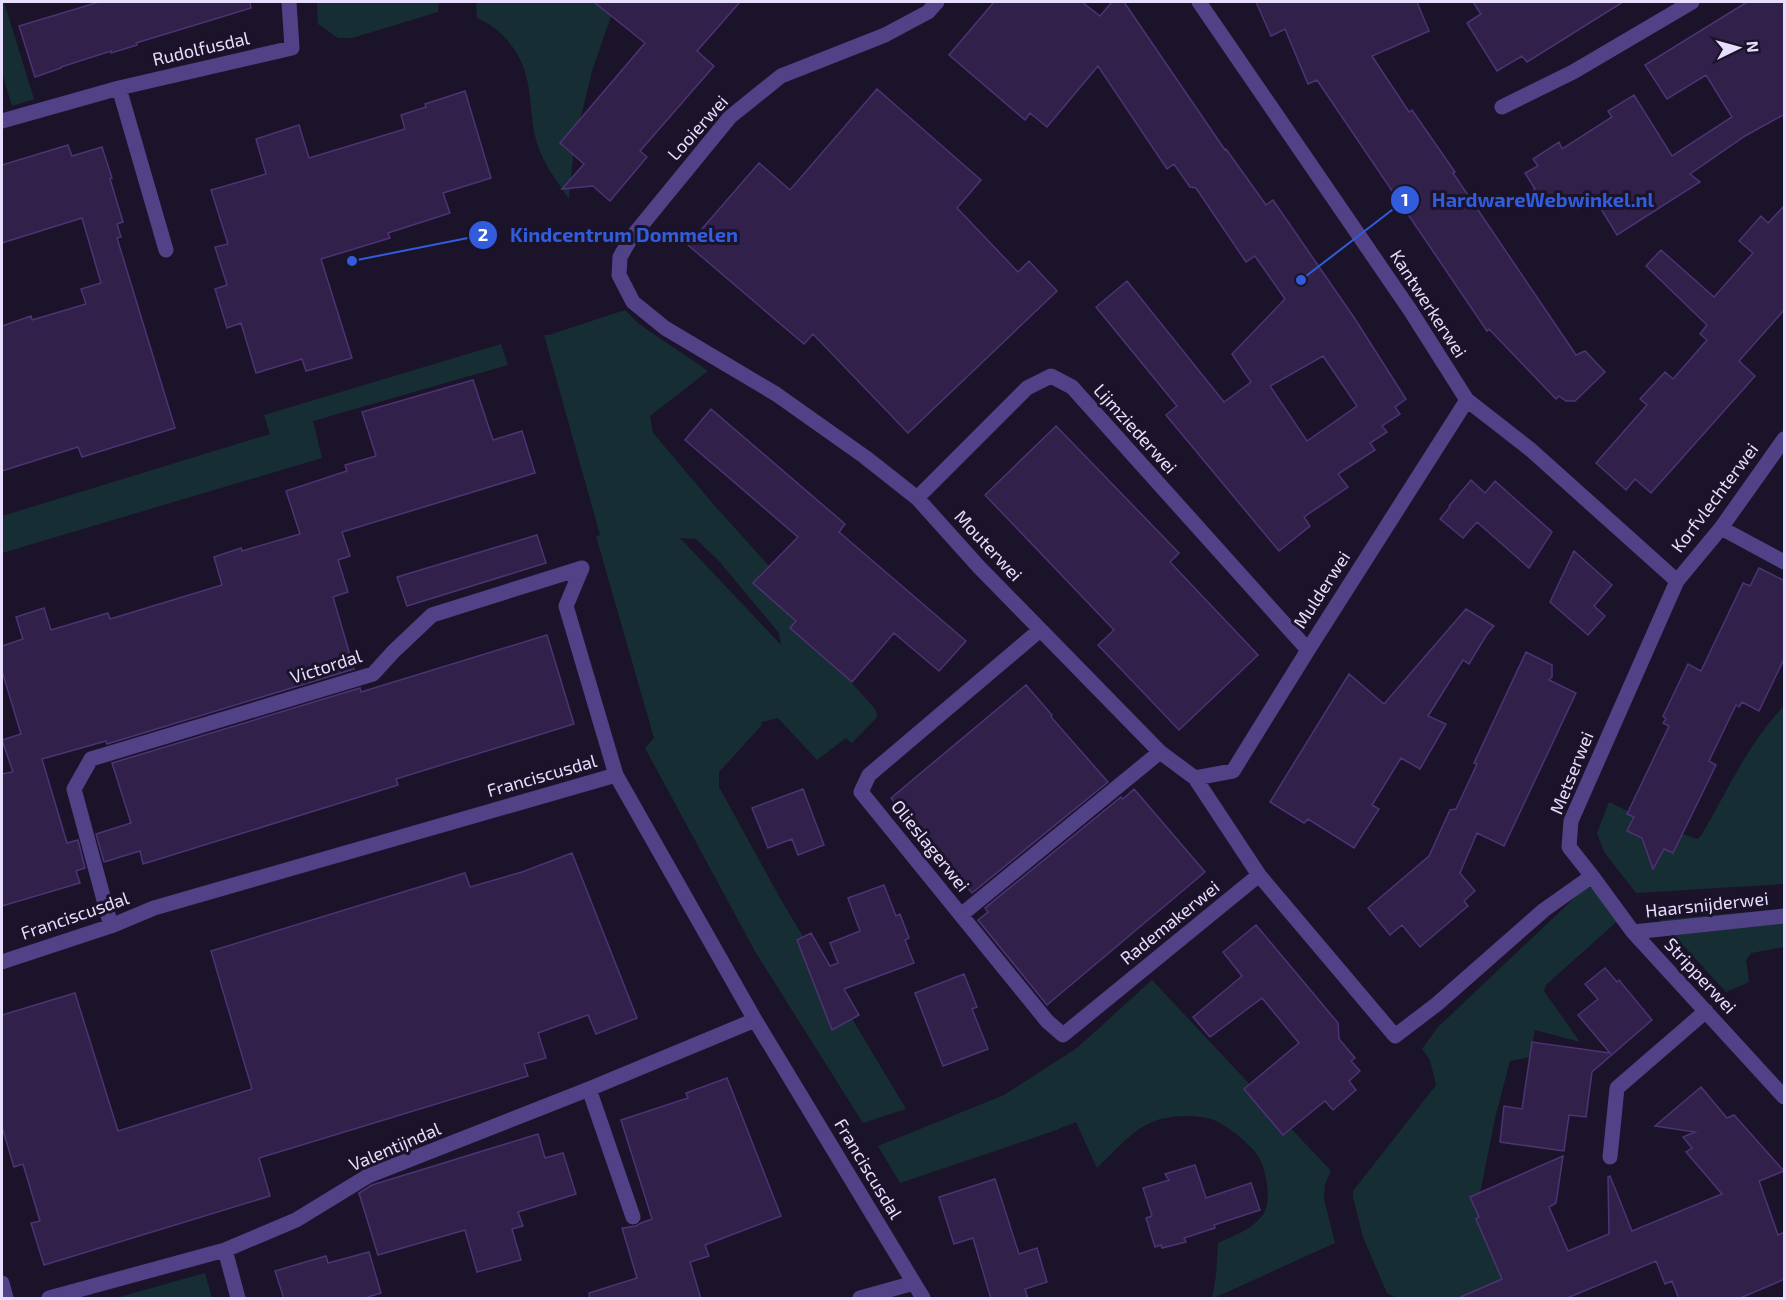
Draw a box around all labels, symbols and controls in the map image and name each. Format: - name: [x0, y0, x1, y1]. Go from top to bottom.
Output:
- north arrow: [1708, 18, 1768, 78]
- street label: Rudolfusdal: [150, 26, 252, 70]
- text: N: [1743, 40, 1763, 53]
- street label: Looierwei: [662, 90, 732, 164]
- callout: HardwareWebwinkel.nl: [1390, 181, 1666, 219]
- text: HardwareWebwinkel.nl: [1432, 187, 1655, 211]
- text: 1: [1401, 188, 1409, 210]
- callout: Kindcentrum Dommelen: [468, 216, 750, 254]
- text: Kindcentrum Dommelen: [510, 222, 738, 246]
- text: 2: [478, 223, 488, 245]
- street label: Kantwerkerwei: [1386, 245, 1472, 362]
- street label: Lijmziederwei: [1090, 379, 1182, 478]
- street label: Korfvlechterwei: [1666, 438, 1762, 556]
- street label: Mouterwei: [950, 505, 1027, 585]
- street label: Mulderwei: [1288, 547, 1354, 632]
- street label: Victordal: [287, 644, 365, 688]
- street label: Metserwei: [1545, 728, 1598, 817]
- street label: Franciscusdal: [484, 749, 600, 801]
- street label: Olieslagerwei: [887, 795, 974, 896]
- street label: Rademakerwei: [1115, 875, 1223, 969]
- street label: Franciscusdal: [18, 886, 132, 944]
- street label: Haarsnijderwei: [1644, 887, 1770, 921]
- street label: Stripperwei: [1660, 933, 1741, 1018]
- street label: Franciscusdal: [830, 1114, 908, 1223]
- street label: Valentijndal: [345, 1117, 444, 1175]

